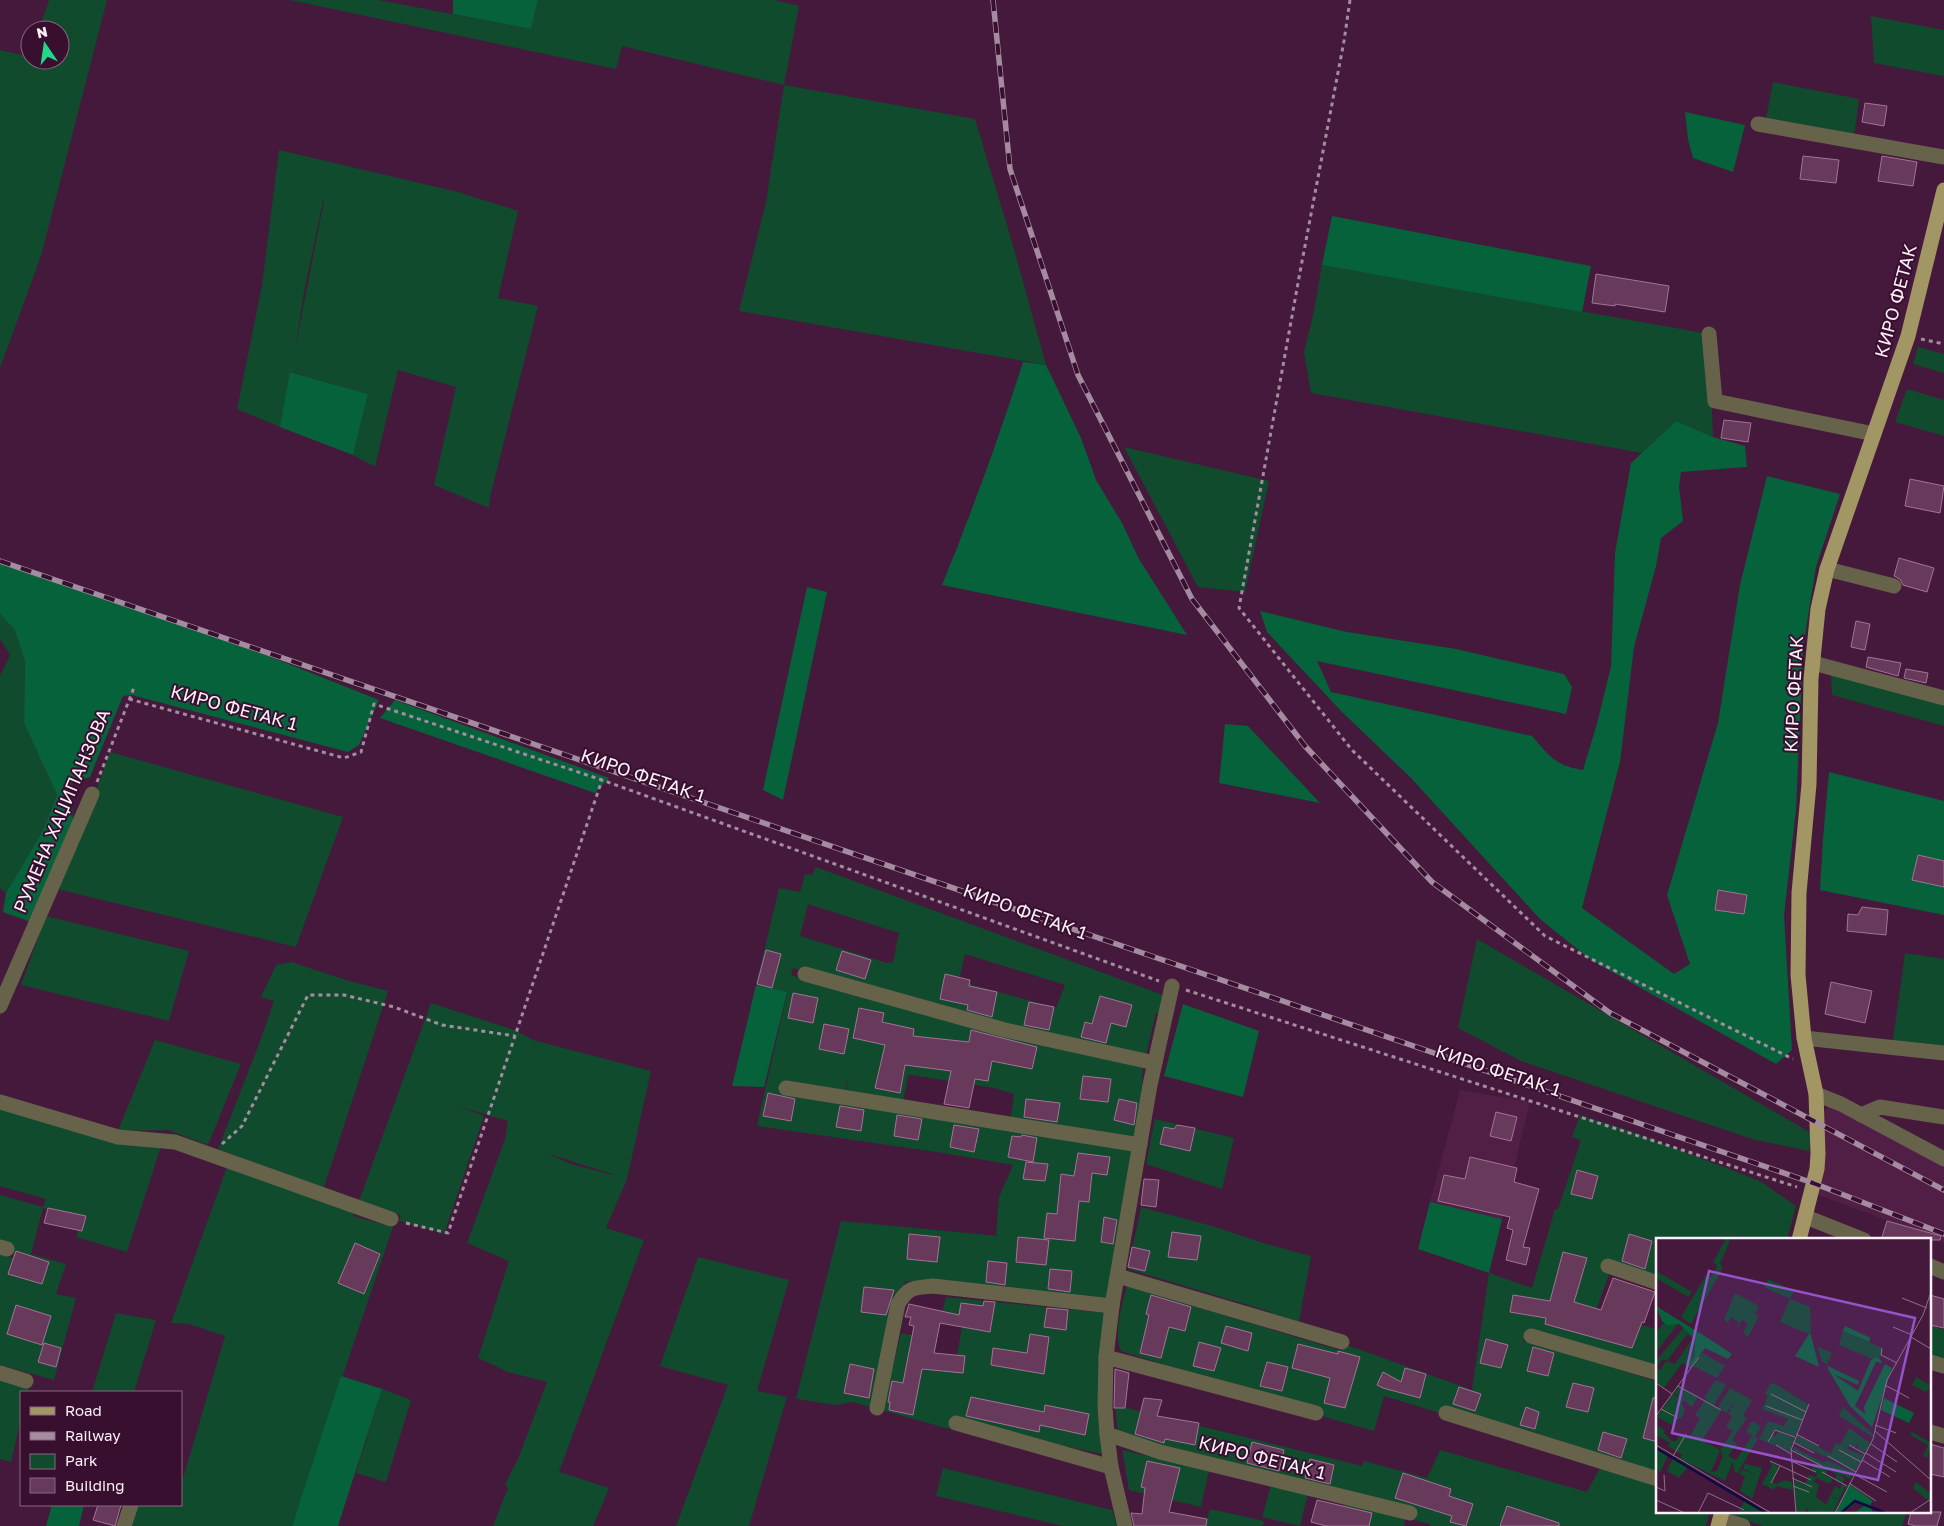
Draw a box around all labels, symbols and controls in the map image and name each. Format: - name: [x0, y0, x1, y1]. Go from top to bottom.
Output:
- north arrow: [20, 20, 70, 70]
- text: N: [35, 22, 49, 41]
- street label: КИРО ФЕТАК: [1869, 241, 1921, 360]
- street label: КИРО ФЕТАК: [1779, 635, 1807, 753]
- street label: КИРО ФЕТАК 1: [169, 680, 300, 735]
- street label: РУМЕНА ХАЏИПАНЗОВА: [8, 705, 114, 916]
- street label: КИРО ФЕТАК 1: [578, 743, 709, 807]
- street label: КИРО ФЕТАК 1: [960, 878, 1091, 944]
- street label: КИРО ФЕТАК 1: [1433, 1039, 1564, 1101]
- inset map: [1656, 1238, 1932, 1514]
- legend: [20, 1391, 182, 1506]
- text: Road: [65, 1401, 102, 1419]
- text: Railway: [65, 1426, 121, 1444]
- street label: КИРО ФЕТАК 1: [1196, 1431, 1328, 1484]
- text: Park: [65, 1451, 98, 1469]
- text: Building: [65, 1476, 125, 1494]

